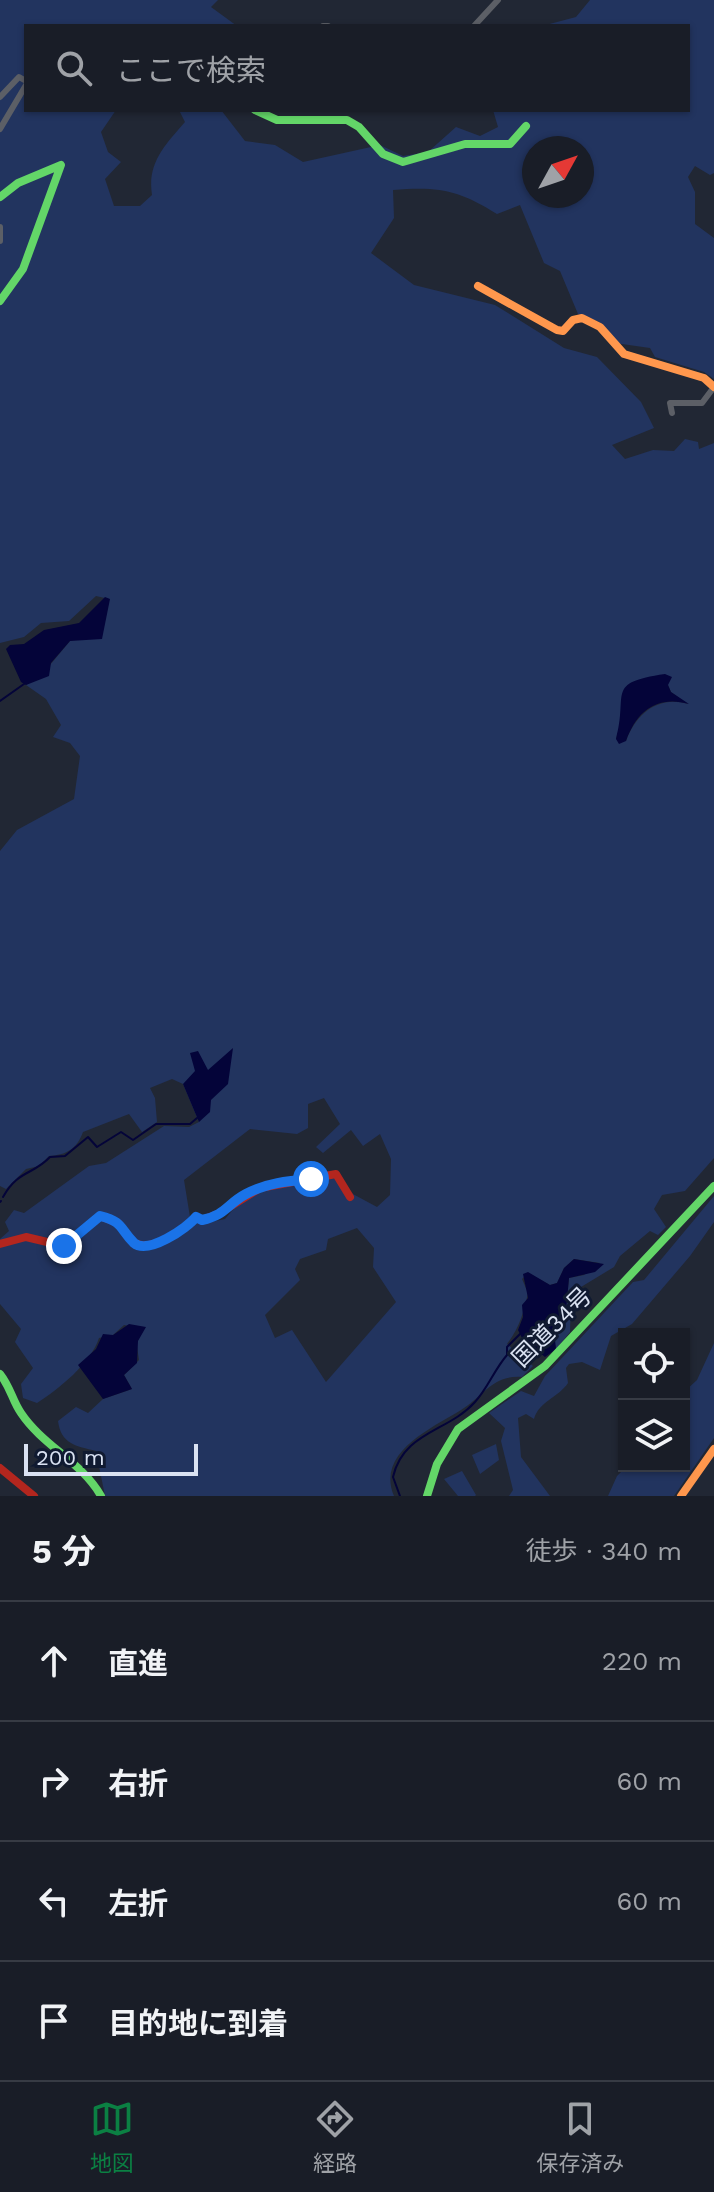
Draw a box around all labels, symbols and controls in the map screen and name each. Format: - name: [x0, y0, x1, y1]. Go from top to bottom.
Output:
- search box: [24, 24, 690, 112]
- icon: search: [52, 46, 96, 90]
- text: ここで検索: [116, 53, 266, 88]
- north arrow: [522, 136, 594, 208]
- route start: [293, 1161, 329, 1197]
- route end: [46, 1228, 82, 1264]
- street label: 国道34号: [507, 1282, 597, 1372]
- map controls: [618, 1328, 690, 1472]
- button: locate: [618, 1328, 690, 1400]
- button: layers: [618, 1400, 690, 1472]
- scale bar: [24, 1440, 198, 1476]
- text: 200 m: [36, 1445, 105, 1470]
- text: 5 分: [32, 1531, 96, 1571]
- text: 徒歩 · 340 m: [526, 1536, 682, 1566]
- icon: ahead: [32, 1639, 76, 1683]
- text: 直進: [108, 1646, 168, 1681]
- text: 220 m: [602, 1646, 682, 1676]
- icon: right: [32, 1759, 76, 1803]
- text: 右折: [108, 1766, 168, 1801]
- text: 60 m: [616, 1766, 682, 1796]
- icon: left: [32, 1879, 76, 1923]
- text: 左折: [108, 1886, 168, 1921]
- text: 60 m: [616, 1886, 682, 1916]
- icon: arrive: [32, 1999, 76, 2043]
- text: 目的地に到着: [108, 2006, 288, 2041]
- tab: 地図: [90, 2097, 134, 2177]
- tab: 経路: [313, 2097, 357, 2177]
- tab: 保存済み: [536, 2097, 624, 2177]

